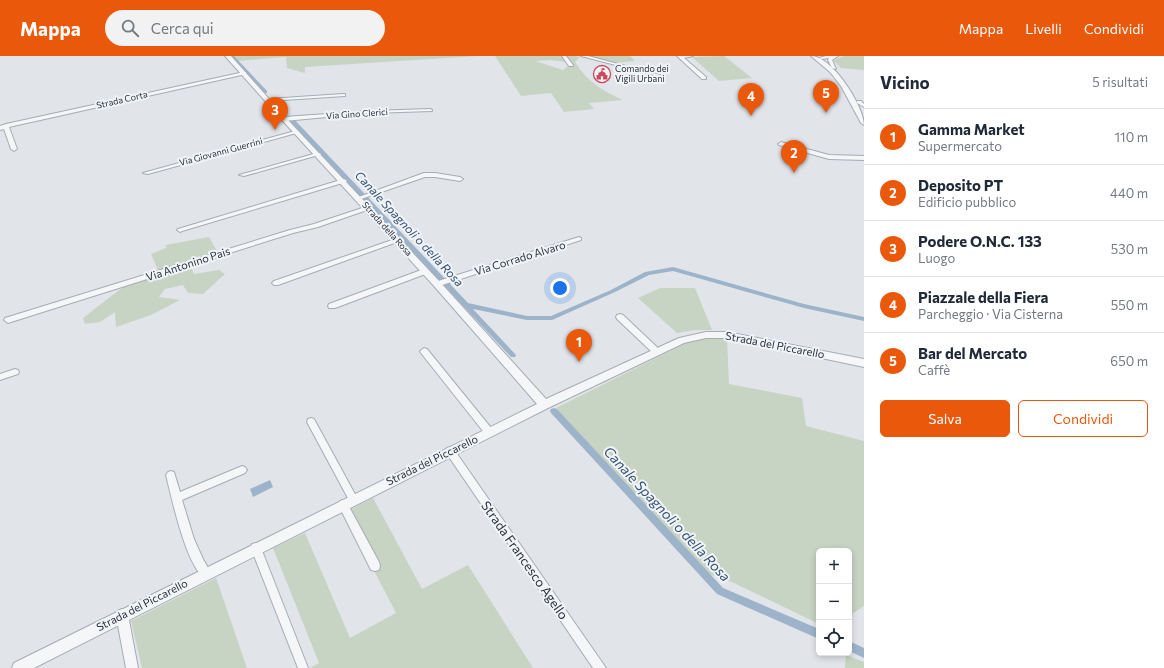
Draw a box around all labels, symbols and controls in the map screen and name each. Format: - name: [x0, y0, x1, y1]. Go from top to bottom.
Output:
- search box: [105, 10, 385, 46]
- text: Mappa: [20, 17, 81, 40]
- icon: search: [119, 17, 141, 39]
- text: Cerca qui: [151, 19, 214, 37]
- text: Mappa: [959, 20, 1003, 37]
- text: Livelli: [1025, 20, 1062, 37]
- text: Condividi: [1084, 20, 1144, 37]
- place label: Comando dei Vigili Urbani: [615, 63, 669, 84]
- public building icon: Comando dei Vigili Urbani: [592, 64, 612, 84]
- text: Vicino: [880, 72, 930, 93]
- text: 5 risultati: [1092, 74, 1148, 90]
- pin: 5: [813, 80, 839, 113]
- pin: 4: [738, 83, 764, 116]
- street label: Strada Corta: [95, 88, 149, 111]
- pin: 3: [262, 97, 288, 130]
- street label: Via Gino Clerici: [326, 106, 388, 121]
- text: Gamma Market: [918, 120, 1025, 138]
- text: 1: [890, 129, 896, 145]
- text: 110 m: [1115, 129, 1148, 145]
- street label: Via Giovanni Guerrini: [178, 135, 264, 168]
- text: Supermercato: [918, 138, 1002, 154]
- pin: 2: [781, 140, 807, 173]
- water label: Canale Spagnoli o della Rosa: [353, 168, 467, 289]
- text: Deposito PT: [918, 176, 1003, 194]
- text: 2: [889, 185, 897, 201]
- text: 440 m: [1110, 185, 1148, 201]
- text: Edificio pubblico: [918, 194, 1016, 210]
- street label: Strada della Rosa: [360, 199, 415, 258]
- text: Podere O.N.C. 133: [918, 232, 1042, 250]
- street label: Via Corrado Alvaro: [473, 237, 567, 278]
- text: 3: [889, 241, 897, 257]
- text: 530 m: [1111, 241, 1148, 257]
- street label: Via Antonino Pais: [144, 244, 232, 283]
- text: Luogo: [918, 250, 955, 266]
- your location: [550, 278, 570, 298]
- text: Piazzale della Fiera: [918, 288, 1048, 306]
- text: 4: [889, 297, 897, 313]
- text: 550 m: [1111, 297, 1148, 313]
- text: Parcheggio · Via Cisterna: [918, 306, 1063, 322]
- pin: 1: [566, 329, 592, 362]
- street label: Strada del Piccarello: [724, 329, 826, 361]
- text: Bar del Mercato: [918, 344, 1027, 362]
- text: 5: [889, 353, 897, 369]
- text: 650 m: [1110, 353, 1148, 369]
- text: Caffè: [918, 362, 950, 378]
- button: Salva: [880, 400, 1010, 437]
- button: Condividi: [1018, 400, 1148, 437]
- street label: Strada del Piccarello: [384, 431, 480, 487]
- water label: Canale Spagnoli o della Rosa: [600, 443, 734, 585]
- street label: Strada Francesco Agello: [478, 498, 572, 622]
- map controls: [816, 548, 852, 656]
- button: +: [816, 548, 852, 584]
- street label: Strada del Piccarello: [94, 576, 190, 633]
- button: −: [816, 584, 852, 620]
- button: locate: [816, 620, 852, 656]

